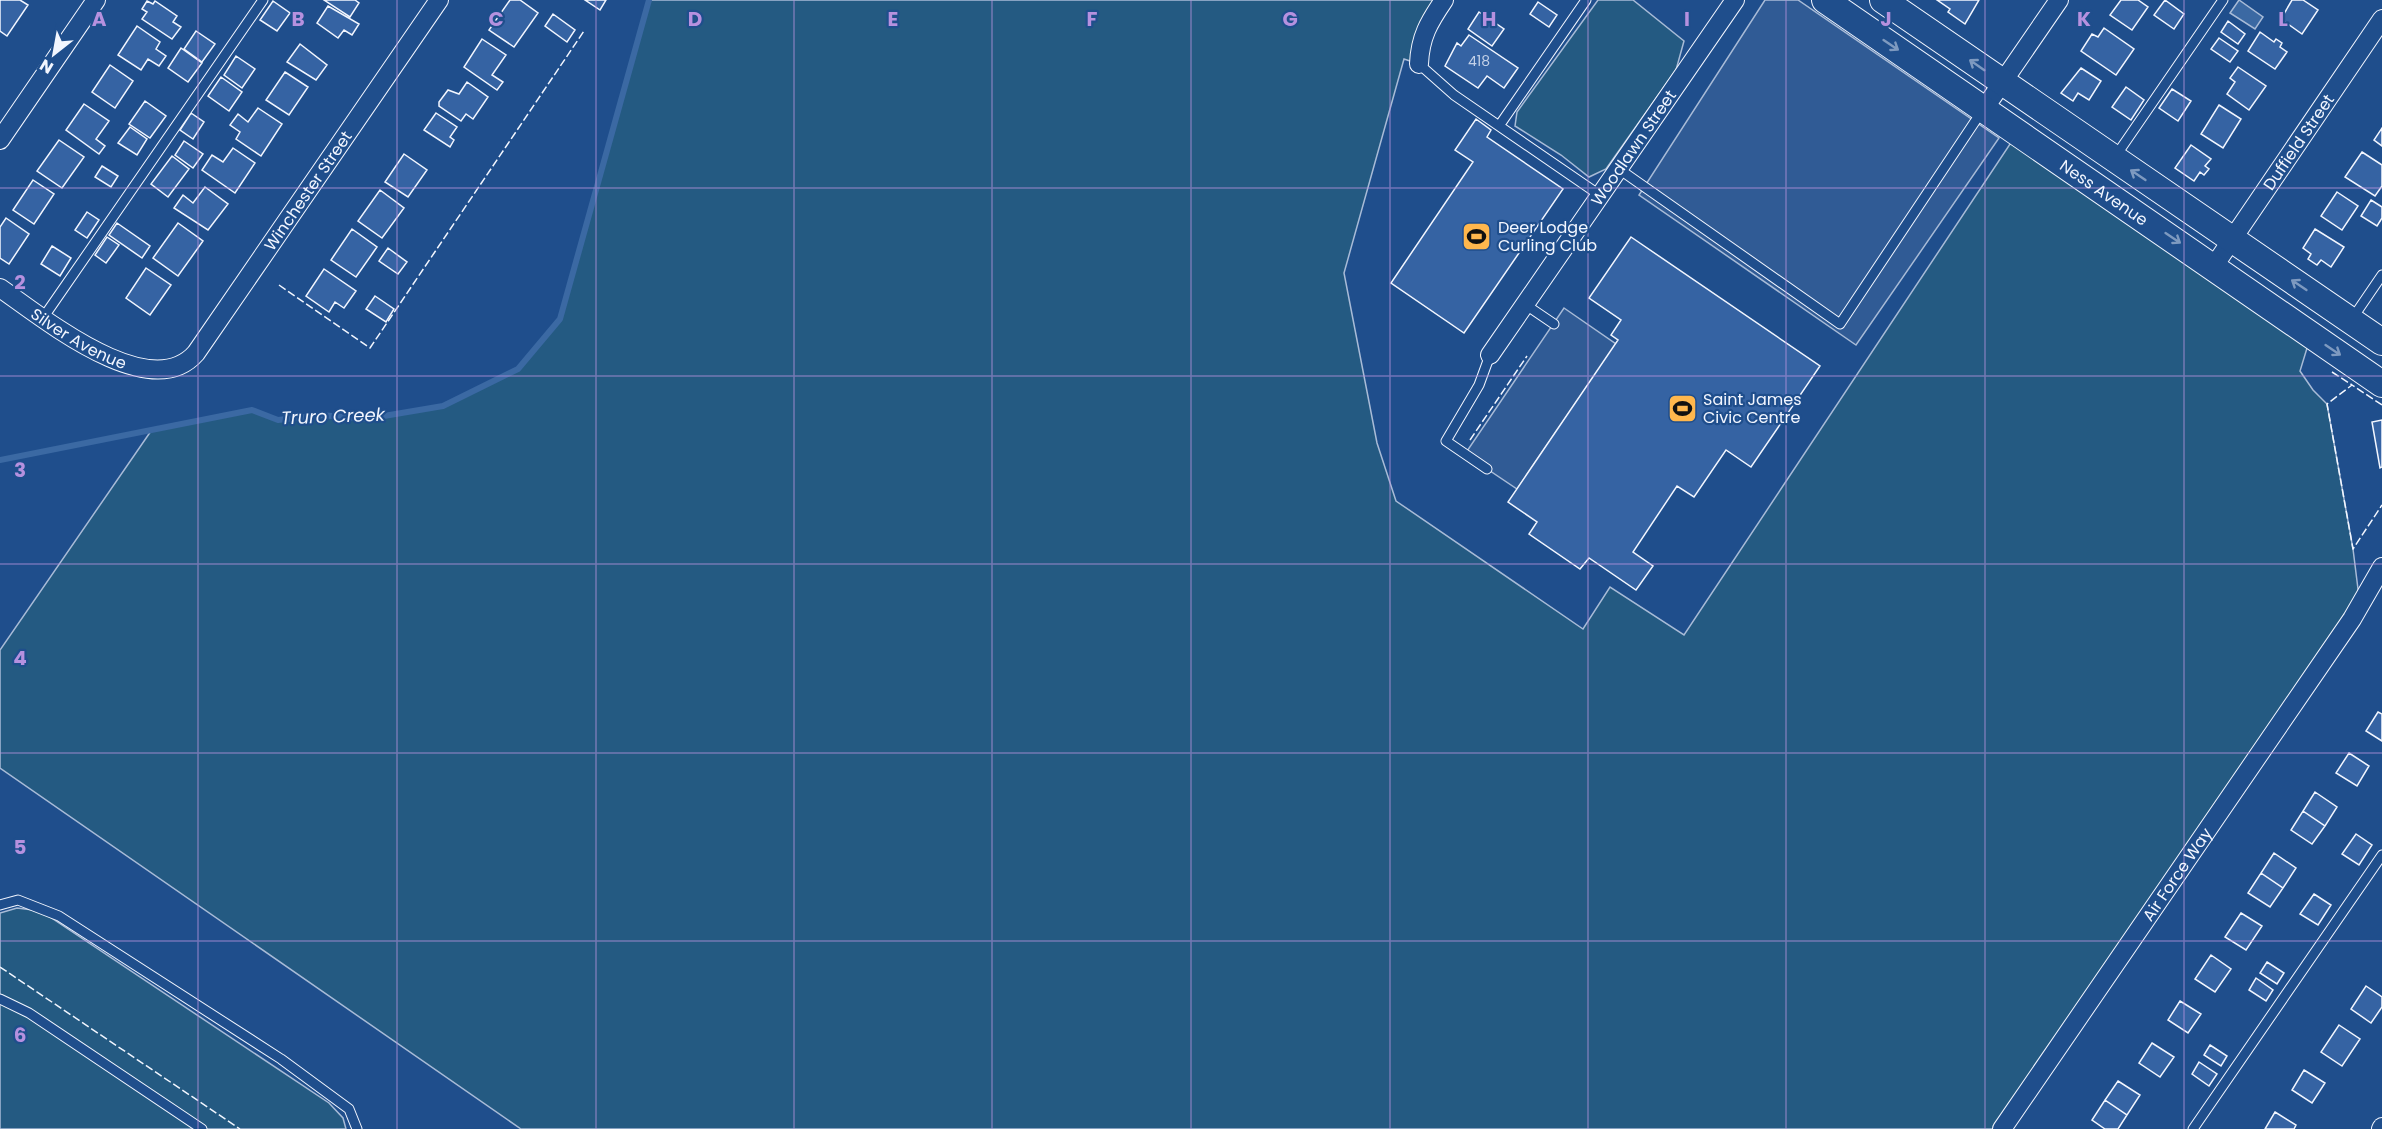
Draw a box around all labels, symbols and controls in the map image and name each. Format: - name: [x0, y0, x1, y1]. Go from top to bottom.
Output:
- text: A: [92, 5, 107, 33]
- text: B: [291, 5, 305, 33]
- text: C: [488, 5, 504, 33]
- text: D: [688, 5, 702, 33]
- text: E: [888, 5, 898, 33]
- text: F: [1087, 5, 1098, 33]
- text: G: [1282, 5, 1298, 33]
- text: H: [1482, 5, 1496, 33]
- text: I: [1684, 5, 1690, 33]
- text: J: [1880, 5, 1892, 33]
- text: K: [2077, 5, 2091, 33]
- text: L: [2278, 5, 2288, 33]
- north arrow: [24, 24, 84, 84]
- one-way arrow: [1882, 39, 1898, 51]
- house number: 418: [1468, 51, 1490, 71]
- text: N: [35, 53, 58, 79]
- one-way arrow: [1970, 59, 1986, 71]
- street label: Woodlawn Street: [1585, 85, 1681, 210]
- street label: Duffield Street: [2257, 89, 2339, 195]
- street label: Winchester Street: [258, 126, 357, 255]
- street label: Ness Avenue: [2055, 154, 2153, 231]
- one-way arrow: [2130, 169, 2147, 181]
- place label: Deer Lodge Curling Club: [1498, 216, 1597, 257]
- sports icon: Deer Lodge Curling Club: [1461, 220, 1493, 252]
- one-way arrow: [2164, 232, 2181, 244]
- text: 2: [14, 268, 26, 296]
- one-way arrow: [2291, 279, 2308, 291]
- street label: Silver Avenue: [26, 302, 130, 375]
- one-way arrow: [2324, 344, 2340, 356]
- place label: Saint James Civic Centre: [1703, 388, 1802, 429]
- sports icon: Saint James Civic Centre: [1666, 392, 1698, 424]
- water label: Truro Creek: [281, 402, 386, 430]
- text: 3: [14, 456, 26, 484]
- text: 4: [13, 644, 27, 672]
- street label: Air Force Way: [2137, 823, 2217, 926]
- text: 5: [14, 833, 27, 861]
- text: 6: [14, 1021, 26, 1049]

